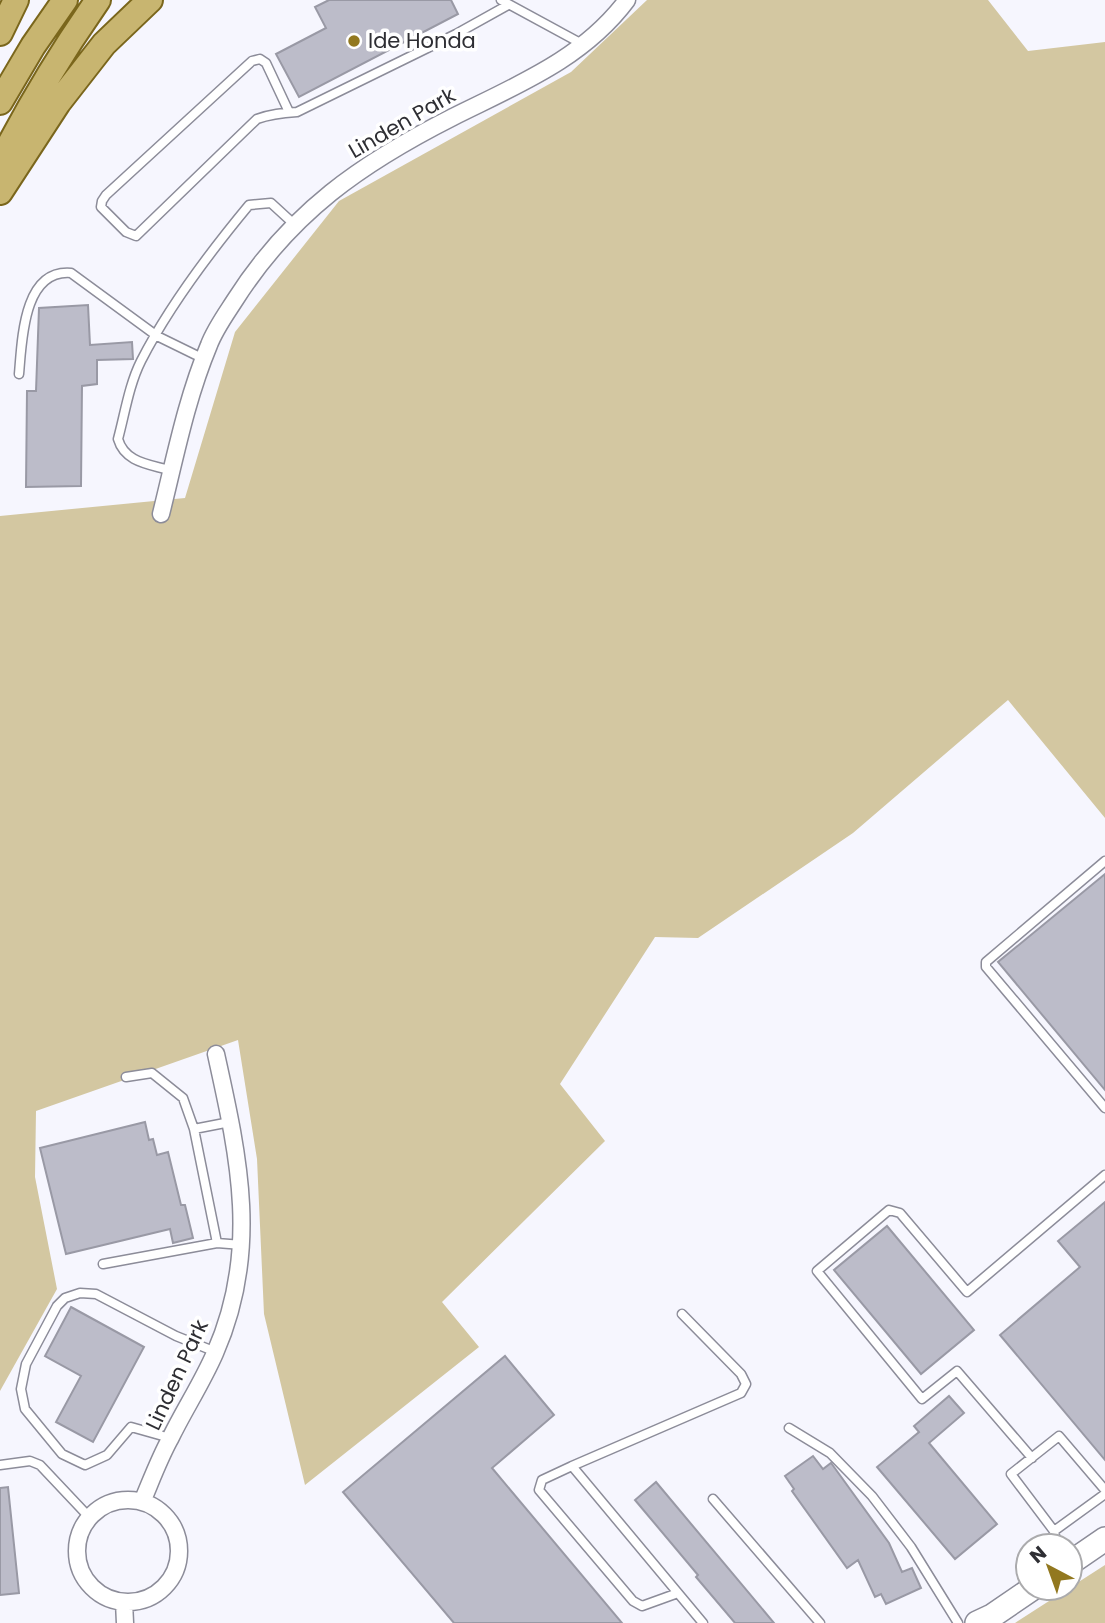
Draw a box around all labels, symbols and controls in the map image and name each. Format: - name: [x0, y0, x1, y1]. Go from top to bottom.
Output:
- place label: Ide Honda: [368, 26, 476, 55]
- marker: Ide Honda: [346, 33, 362, 49]
- street label: Linden Park: [343, 80, 461, 165]
- street label: Linden Park: [138, 1315, 215, 1435]
- north arrow: [1014, 1532, 1084, 1602]
- text: N: [1024, 1540, 1052, 1569]

